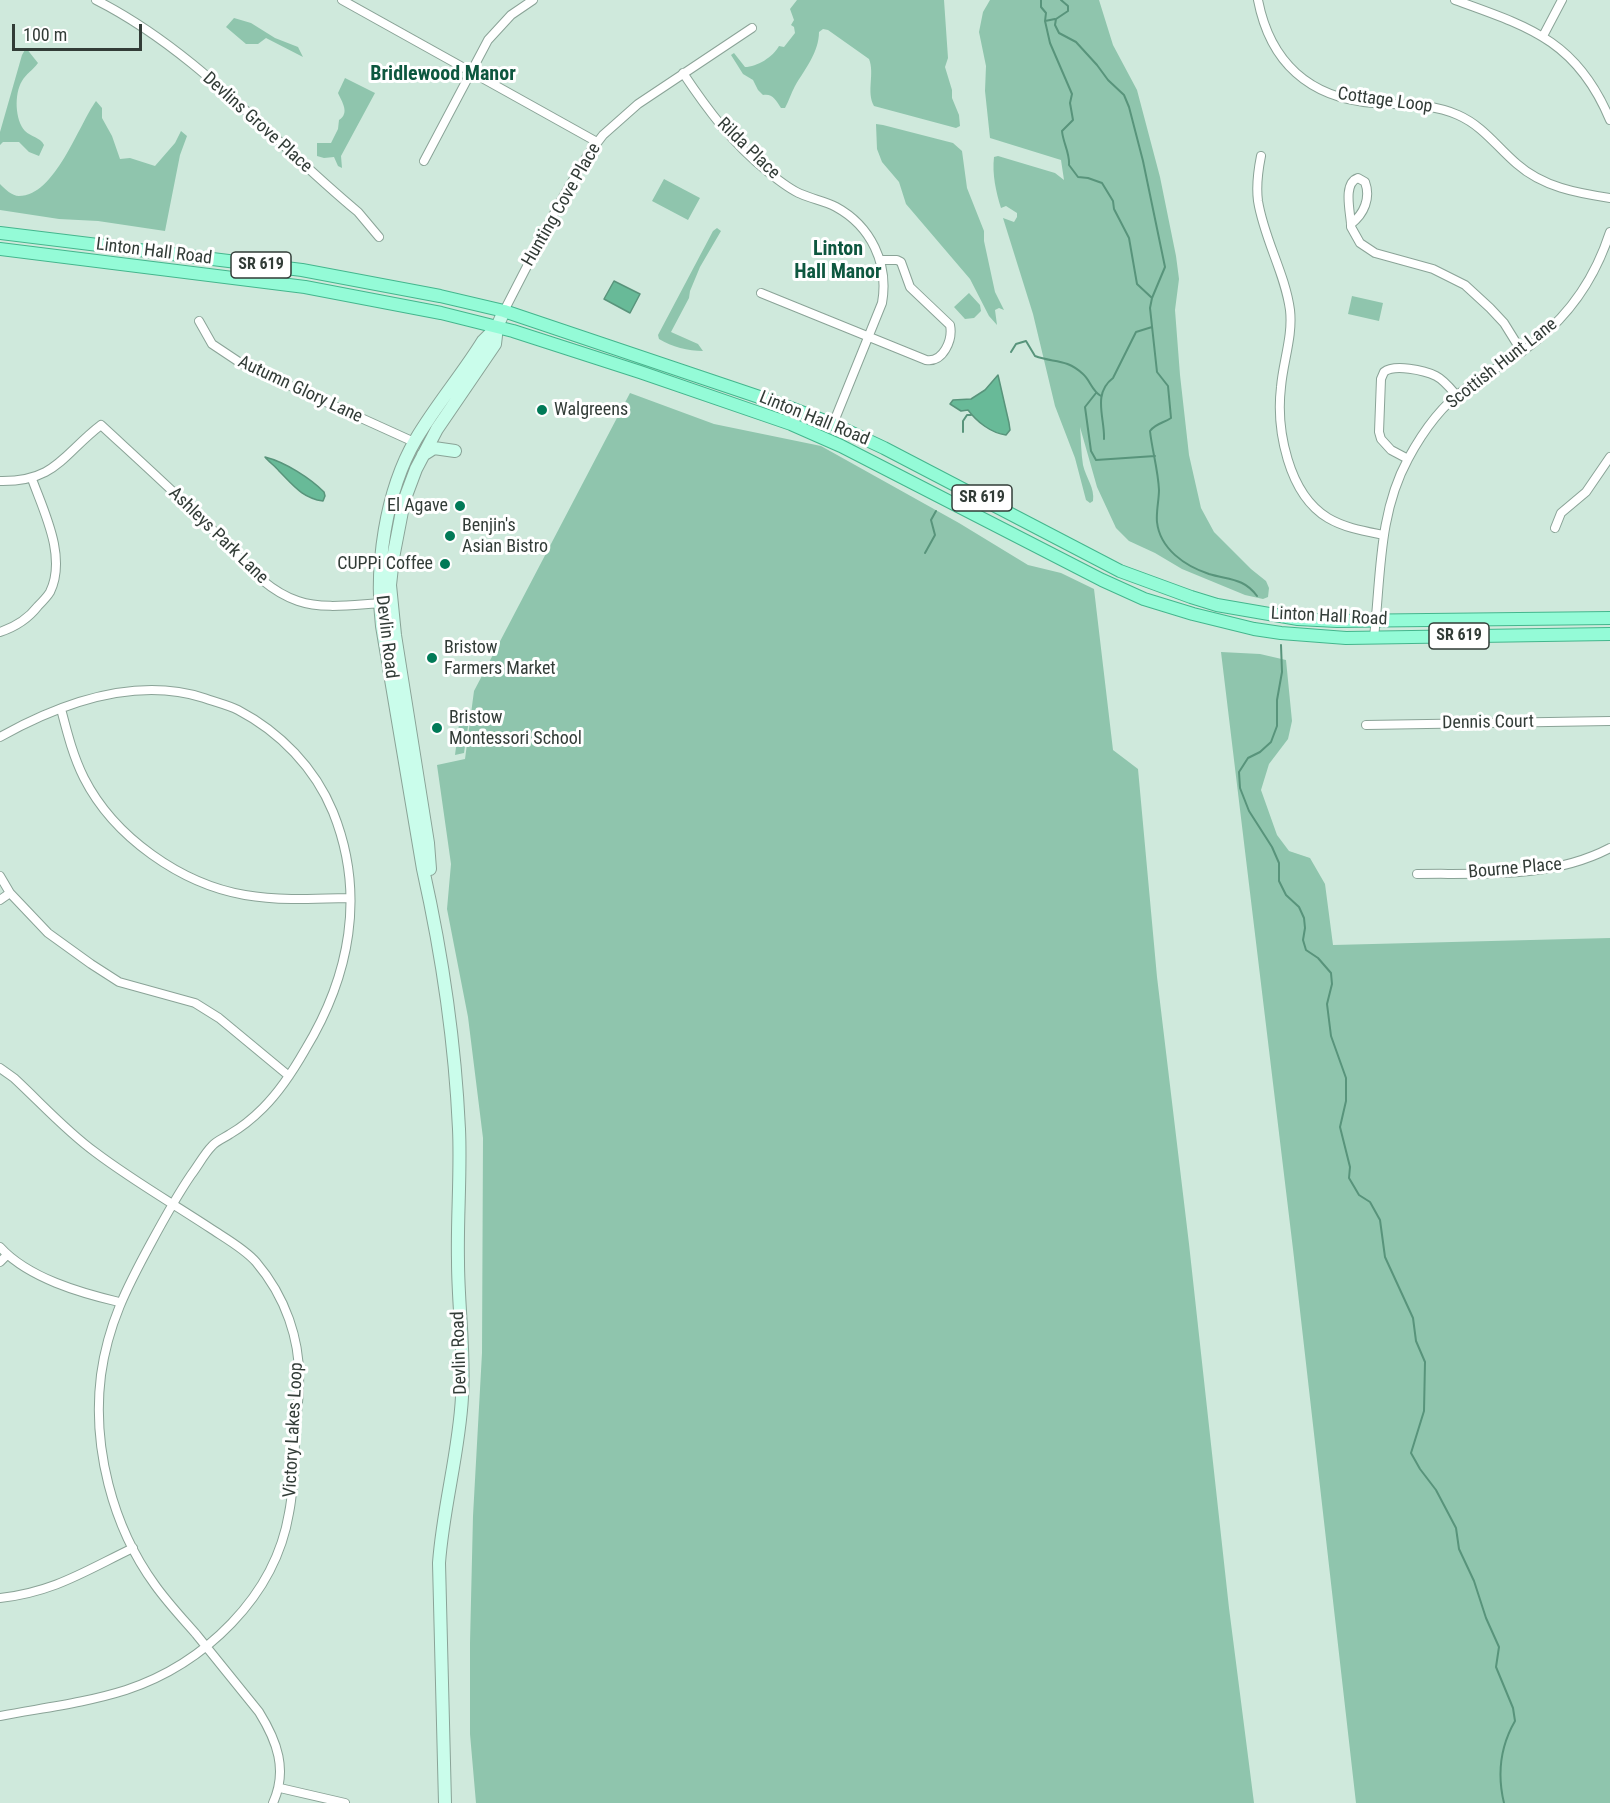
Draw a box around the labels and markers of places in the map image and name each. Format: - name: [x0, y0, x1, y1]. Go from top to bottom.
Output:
- place label: Walgreens: [554, 399, 628, 421]
- marker: Walgreens: [535, 403, 549, 417]
- place label: El Agave: [387, 495, 448, 517]
- marker: El Agave: [453, 499, 467, 513]
- place label: Benjin's Asian Bistro: [462, 515, 548, 558]
- marker: Benjin's Asian Bistro: [443, 529, 457, 543]
- place label: CUPPi Coffee: [337, 553, 433, 575]
- marker: CUPPi Coffee: [438, 557, 452, 571]
- place label: Bristow Farmers Market: [444, 637, 556, 680]
- marker: Bristow Farmers Market: [425, 651, 439, 665]
- place label: Bristow Montessori School: [449, 707, 582, 750]
- marker: Bristow Montessori School: [430, 721, 444, 735]

